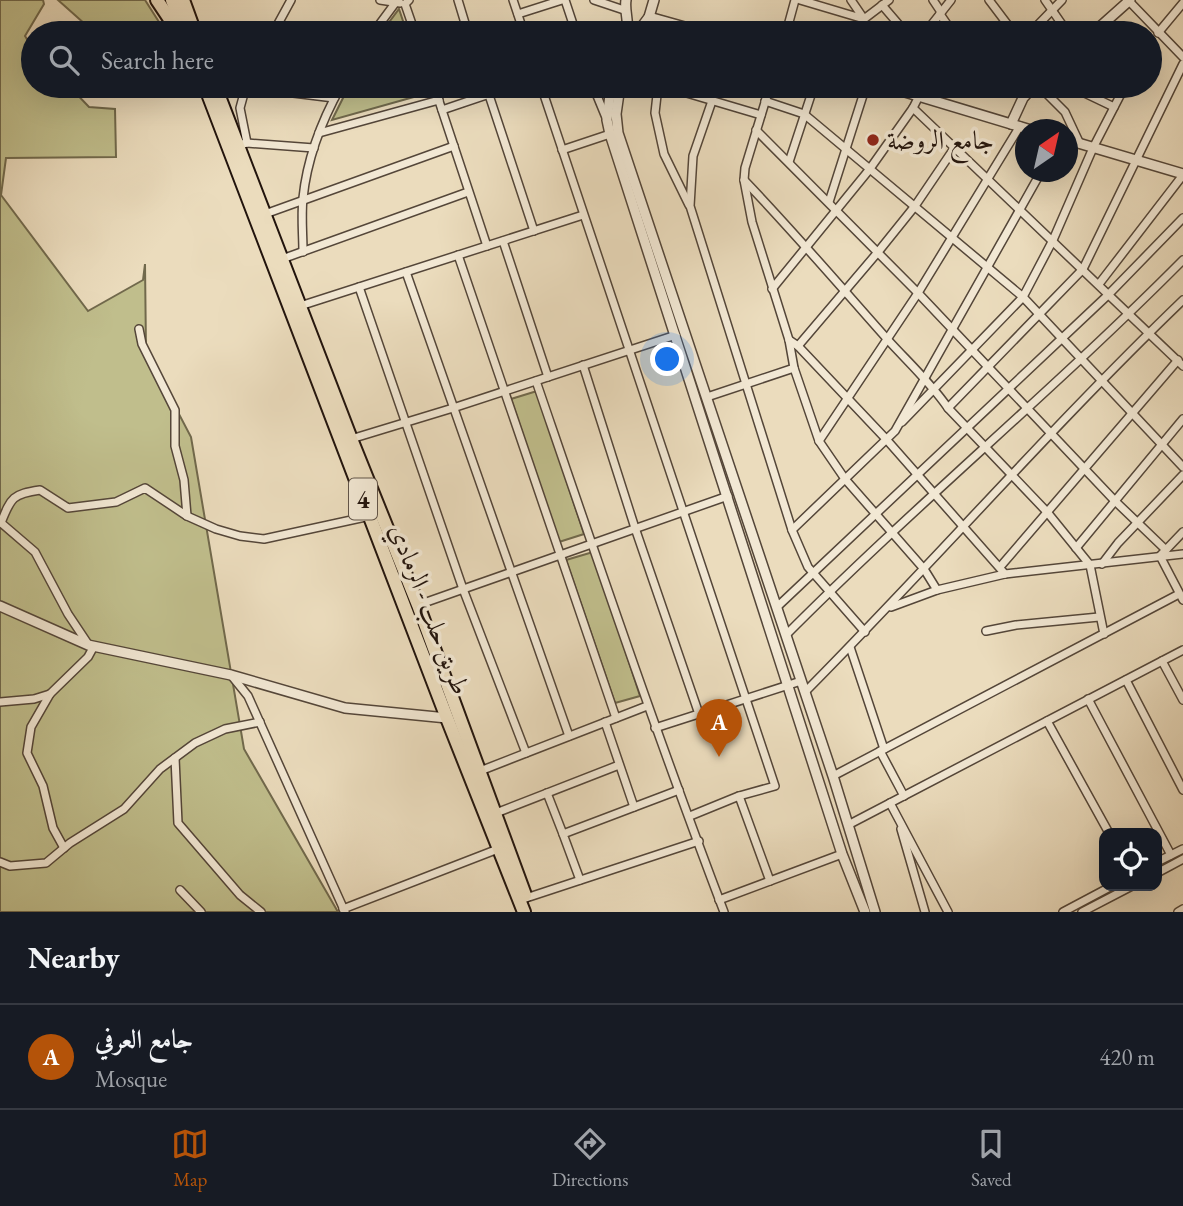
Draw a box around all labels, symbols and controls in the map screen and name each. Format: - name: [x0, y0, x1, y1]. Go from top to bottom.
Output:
- search box: [21, 21, 1162, 98]
- icon: search: [45, 41, 83, 79]
- text: Search here: [101, 43, 214, 77]
- north arrow: [1015, 119, 1078, 182]
- place label: جامع الروضة: [887, 123, 994, 164]
- marker: جامع الروضة: [865, 132, 881, 148]
- your location: [650, 342, 684, 376]
- road number: 4: [349, 478, 377, 520]
- street label: طريق حلب - الرمادي: [378, 519, 478, 701]
- pin: A: [696, 699, 742, 757]
- map controls: [1099, 828, 1162, 891]
- button: locate: [1099, 828, 1162, 891]
- text: Nearby: [28, 938, 120, 977]
- text: جامع العرفي: [95, 1022, 193, 1056]
- text: A: [43, 1042, 59, 1072]
- text: 420 m: [1099, 1042, 1155, 1072]
- text: Mosque: [95, 1064, 167, 1094]
- tab: Map: [171, 1125, 209, 1192]
- tab: Directions: [552, 1125, 628, 1192]
- tab: Saved: [971, 1125, 1012, 1192]

